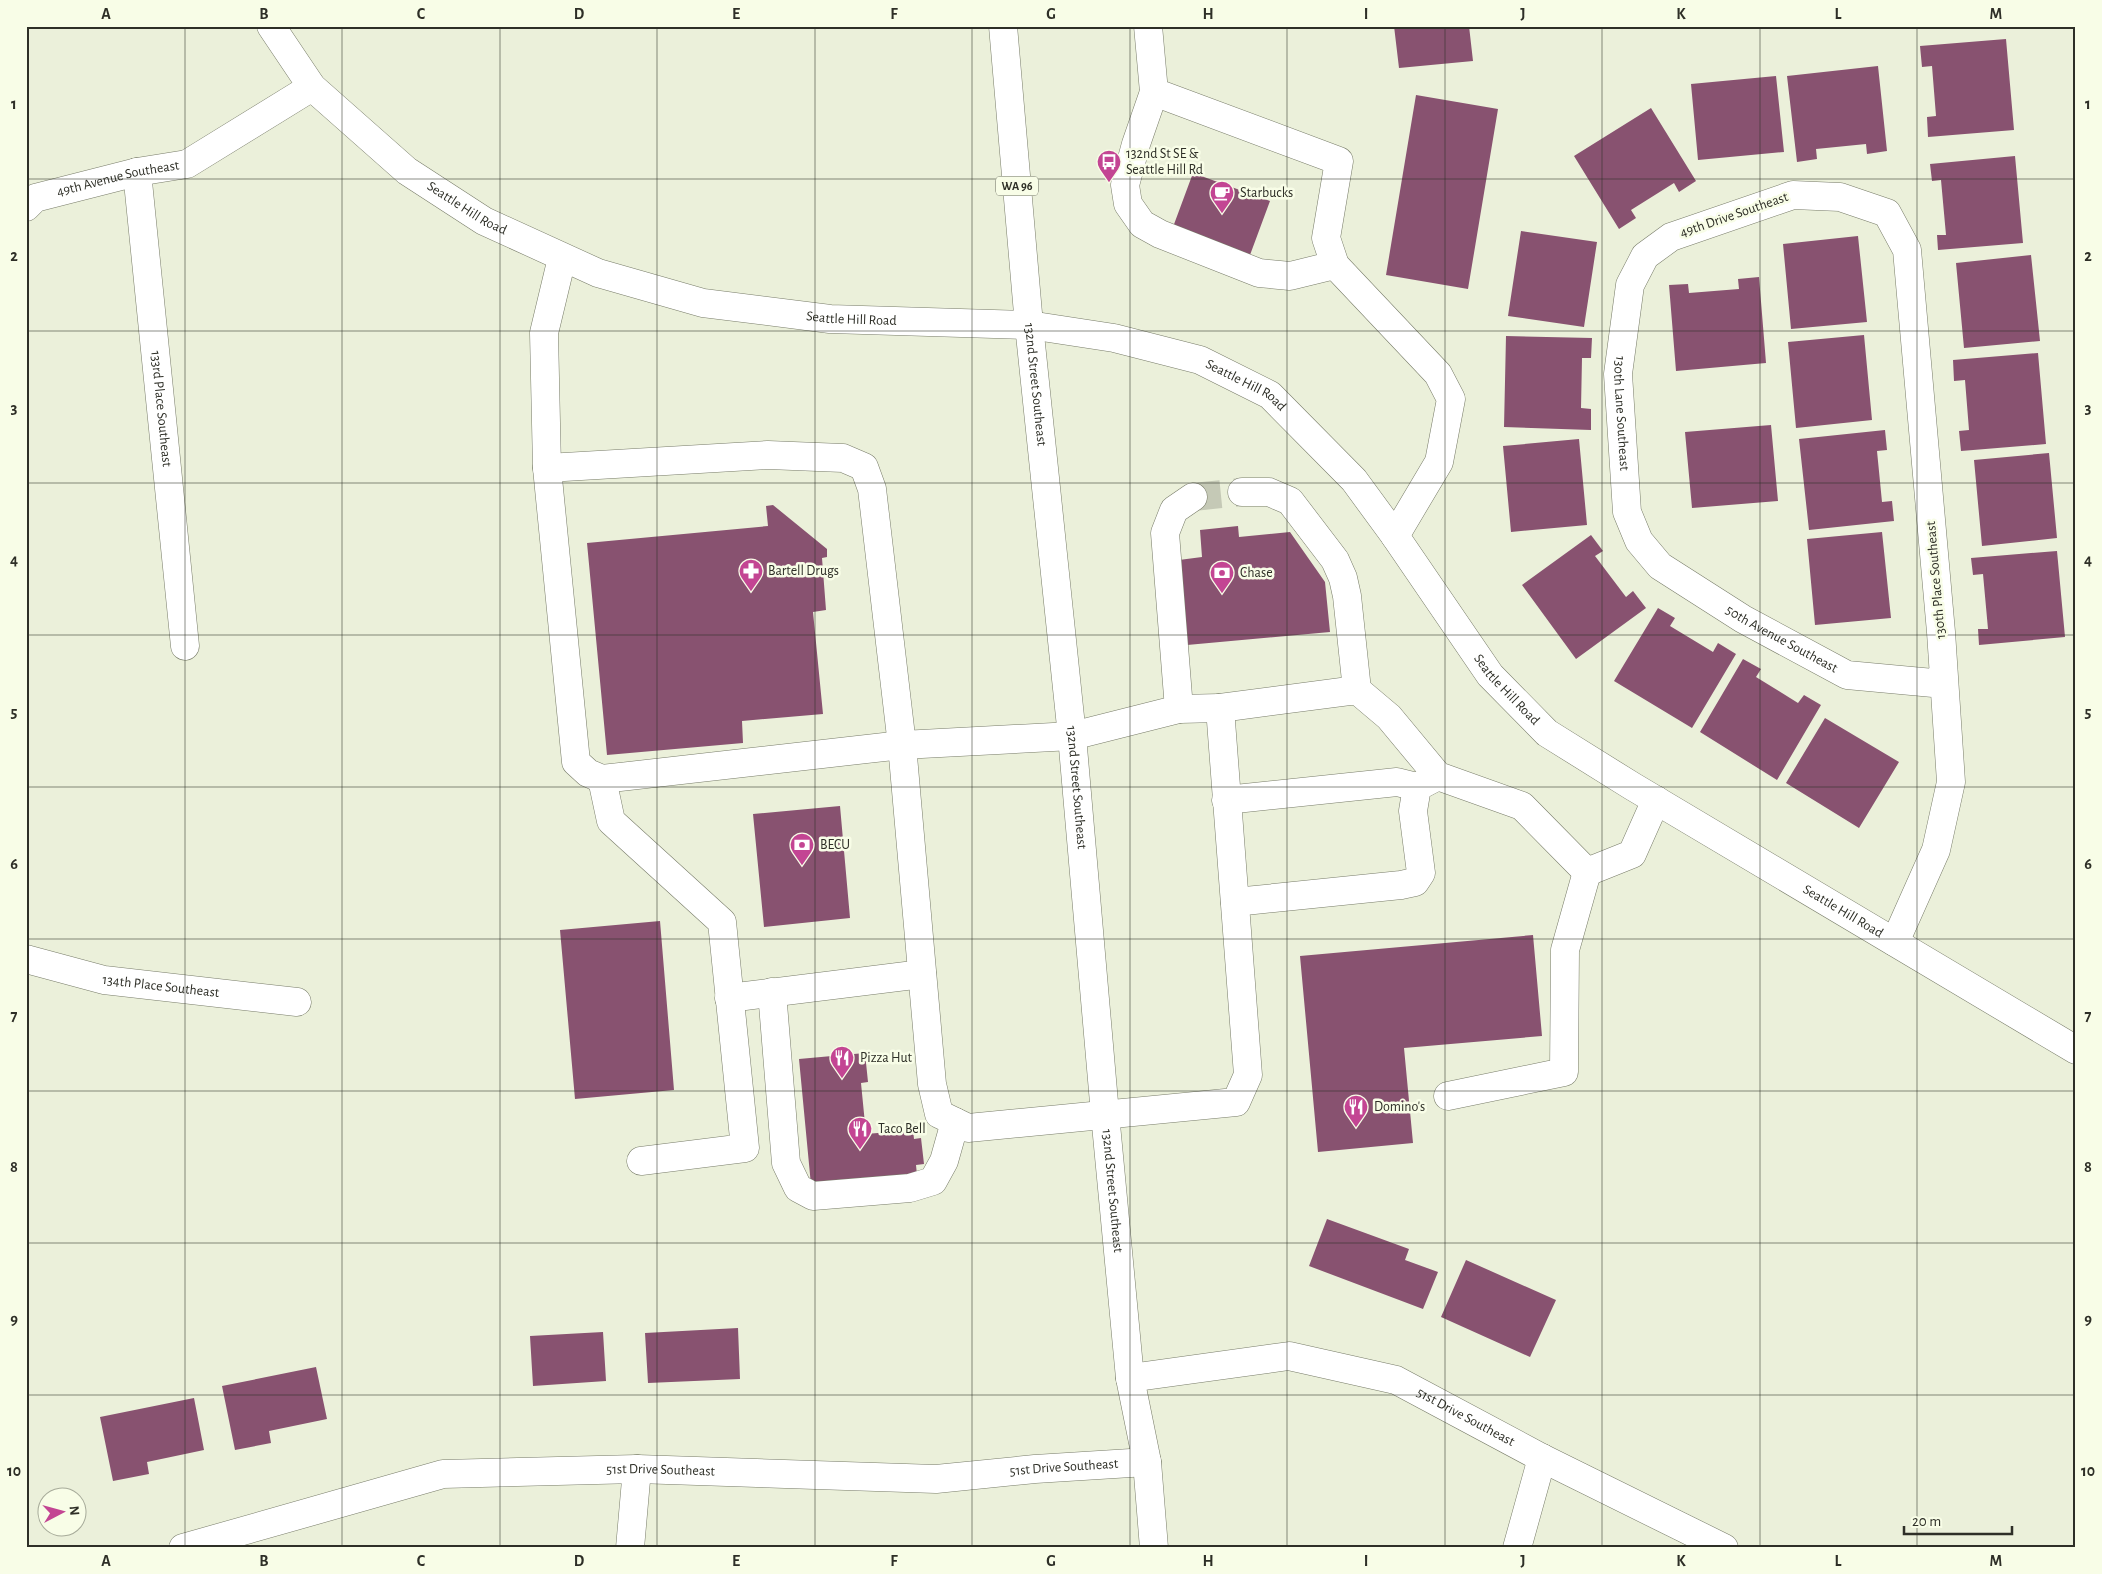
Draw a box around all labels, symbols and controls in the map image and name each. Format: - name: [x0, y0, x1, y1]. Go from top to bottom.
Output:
- text: A: [101, 6, 111, 22]
- text: B: [259, 6, 269, 22]
- text: C: [417, 6, 426, 22]
- text: D: [574, 6, 585, 22]
- text: E: [732, 6, 740, 22]
- text: F: [890, 6, 898, 22]
- text: G: [1046, 6, 1056, 22]
- text: H: [1202, 6, 1214, 22]
- text: I: [1364, 6, 1368, 22]
- text: J: [1520, 6, 1526, 22]
- text: K: [1676, 6, 1686, 22]
- text: L: [1835, 6, 1842, 22]
- text: M: [1990, 6, 2002, 22]
- text: 1: [11, 96, 17, 112]
- text: 1: [2085, 96, 2091, 112]
- place label: 132nd St SE & Seattle Hill Rd: [1126, 147, 1203, 177]
- bus stop icon: 132nd St SE & Seattle Hill Rd: [1096, 149, 1122, 183]
- street label: 49th Avenue Southeast: [55, 158, 181, 199]
- road number: WA 96: [996, 177, 1038, 196]
- street label: Seattle Hill Road: [424, 179, 509, 237]
- cafe icon: Starbucks: [1209, 180, 1235, 214]
- place label: Starbucks: [1240, 186, 1293, 200]
- street label: 49th Drive Southeast: [1678, 190, 1790, 240]
- text: 2: [10, 248, 18, 264]
- text: 2: [2084, 248, 2092, 264]
- street label: Seattle Hill Road: [805, 309, 897, 328]
- street label: 132nd Street Southeast: [1022, 322, 1049, 447]
- street label: 133rd Place Southeast: [148, 350, 174, 468]
- street label: 130th Lane Southeast: [1611, 355, 1631, 472]
- street label: Seattle Hill Road: [1203, 357, 1289, 414]
- text: 3: [11, 400, 18, 416]
- text: 3: [2085, 400, 2092, 416]
- street label: 130th Place Southeast: [1924, 520, 1948, 639]
- text: 4: [10, 552, 18, 568]
- text: 4: [2084, 552, 2092, 568]
- pharmacy icon: Bartell Drugs: [738, 558, 764, 592]
- bank icon: Chase: [1209, 560, 1235, 594]
- place label: Bartell Drugs: [768, 564, 839, 578]
- place label: Chase: [1240, 566, 1273, 580]
- street label: 50th Avenue Southeast: [1723, 603, 1840, 676]
- street label: Seattle Hill Road: [1471, 652, 1542, 728]
- text: 5: [11, 704, 18, 720]
- text: 5: [2085, 704, 2092, 720]
- street label: 132nd Street Southeast: [1064, 725, 1089, 850]
- bank icon: BECU: [789, 832, 815, 866]
- place label: BECU: [820, 838, 850, 852]
- text: 6: [10, 856, 18, 872]
- text: 6: [2084, 856, 2092, 872]
- street label: Seattle Hill Road: [1801, 882, 1886, 941]
- street label: 134th Place Southeast: [102, 973, 221, 1000]
- text: 7: [11, 1008, 18, 1024]
- text: 7: [2085, 1008, 2092, 1024]
- restaurant icon: Pizza Hut: [829, 1045, 855, 1079]
- place label: Pizza Hut: [860, 1051, 913, 1065]
- restaurant icon: Domino's: [1343, 1094, 1369, 1128]
- place label: Domino's: [1374, 1100, 1425, 1114]
- restaurant icon: Taco Bell: [847, 1116, 873, 1150]
- place label: Taco Bell: [878, 1122, 926, 1136]
- street label: 132nd Street Southeast: [1099, 1129, 1125, 1254]
- text: 8: [10, 1159, 18, 1175]
- text: 8: [2084, 1159, 2092, 1175]
- text: 9: [10, 1311, 18, 1327]
- text: 9: [2084, 1311, 2092, 1327]
- street label: 51st Drive Southeast: [1414, 1385, 1517, 1449]
- street label: 51st Drive Southeast: [1009, 1457, 1119, 1479]
- street label: 51st Drive Southeast: [606, 1462, 716, 1479]
- text: 10: [7, 1463, 21, 1479]
- text: 10: [2081, 1463, 2095, 1479]
- north arrow: [38, 1486, 88, 1536]
- scale bar: [1904, 1504, 2012, 1536]
- text: N: [66, 1505, 81, 1516]
- text: 20 m: [1912, 1514, 1941, 1529]
- text: A: [101, 1553, 111, 1569]
- text: B: [259, 1553, 269, 1569]
- text: C: [417, 1553, 426, 1569]
- text: D: [574, 1553, 585, 1569]
- text: E: [732, 1553, 740, 1569]
- text: F: [890, 1553, 898, 1569]
- text: G: [1046, 1553, 1056, 1569]
- text: H: [1202, 1553, 1214, 1569]
- text: I: [1364, 1553, 1368, 1569]
- text: J: [1520, 1553, 1526, 1569]
- text: K: [1676, 1553, 1686, 1569]
- text: L: [1835, 1553, 1842, 1569]
- text: M: [1990, 1553, 2002, 1569]

